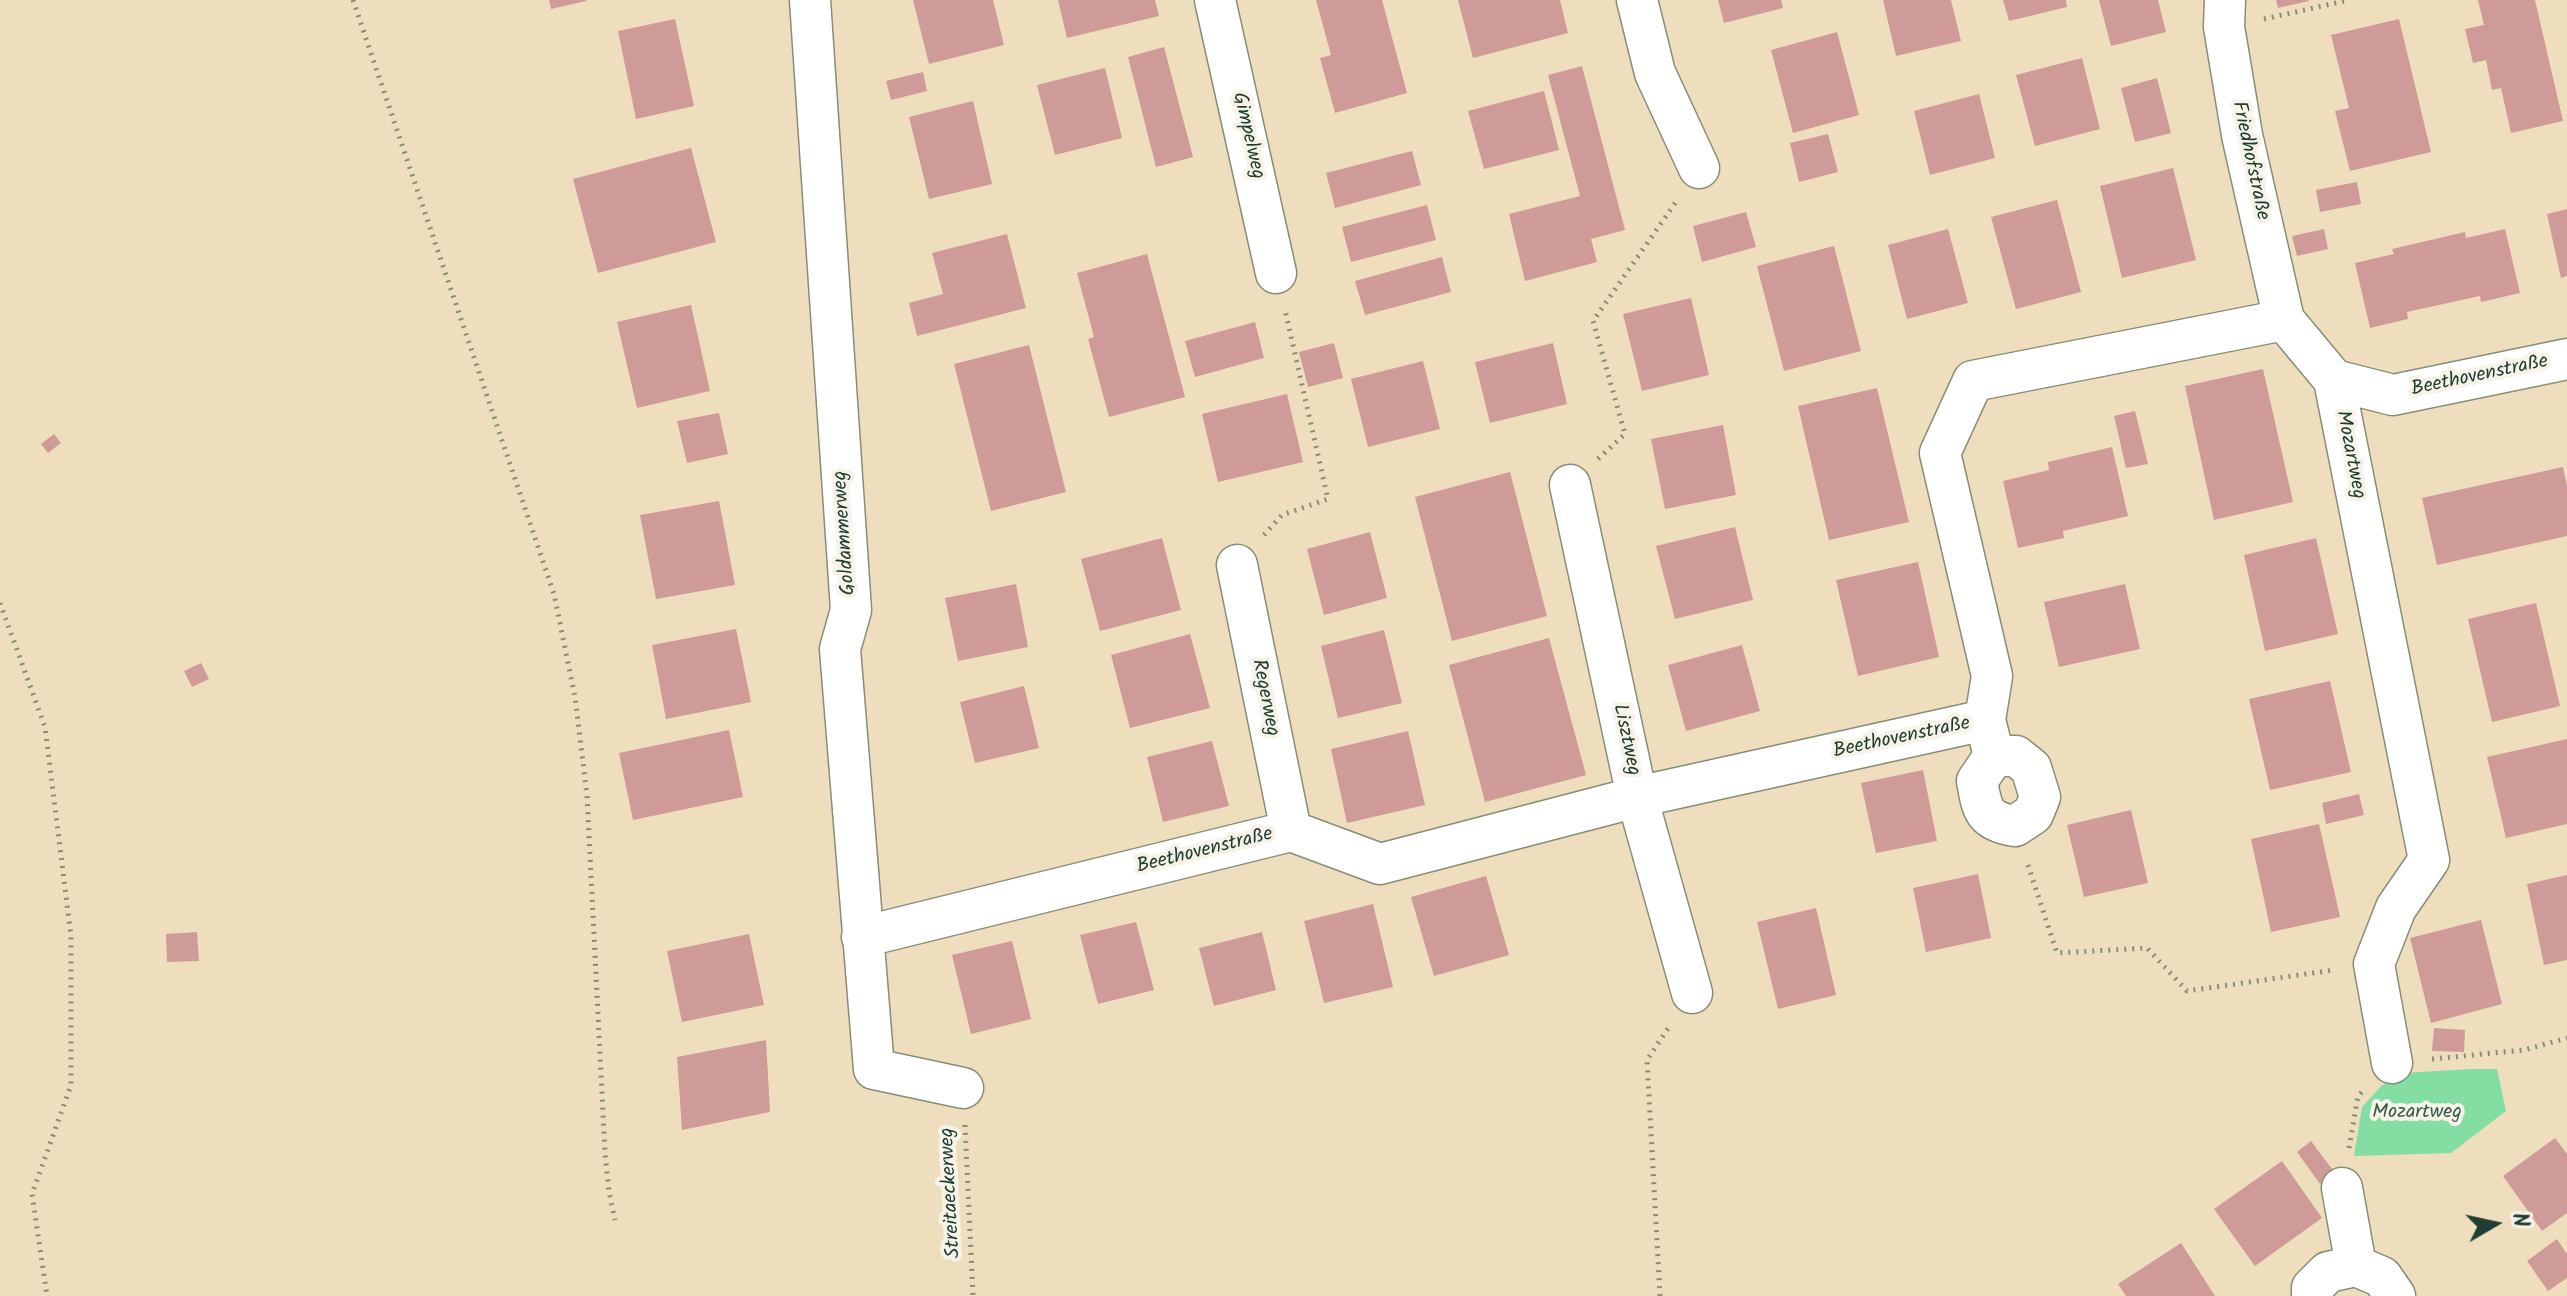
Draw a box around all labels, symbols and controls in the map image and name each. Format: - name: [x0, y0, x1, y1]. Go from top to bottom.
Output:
- street label: Gimpelweg: [1225, 90, 1269, 182]
- street label: Friedhofstraße: [2225, 99, 2273, 223]
- street label: Beethovenstraße: [2409, 351, 2551, 403]
- street label: Mozartweg: [2329, 409, 2369, 501]
- street label: Goldammerweg: [830, 470, 862, 596]
- street label: Regerweg: [1245, 658, 1283, 738]
- street label: Lisztweg: [1606, 702, 1644, 778]
- street label: Beethovenstraße: [1831, 713, 1973, 765]
- street label: Beethovenstraße: [1135, 824, 1275, 880]
- park label: Mozartweg: [2372, 1102, 2462, 1126]
- street label: Streitaeckerweg: [937, 1127, 967, 1259]
- north arrow: [2455, 1184, 2535, 1264]
- text: N: [2501, 1211, 2538, 1230]

